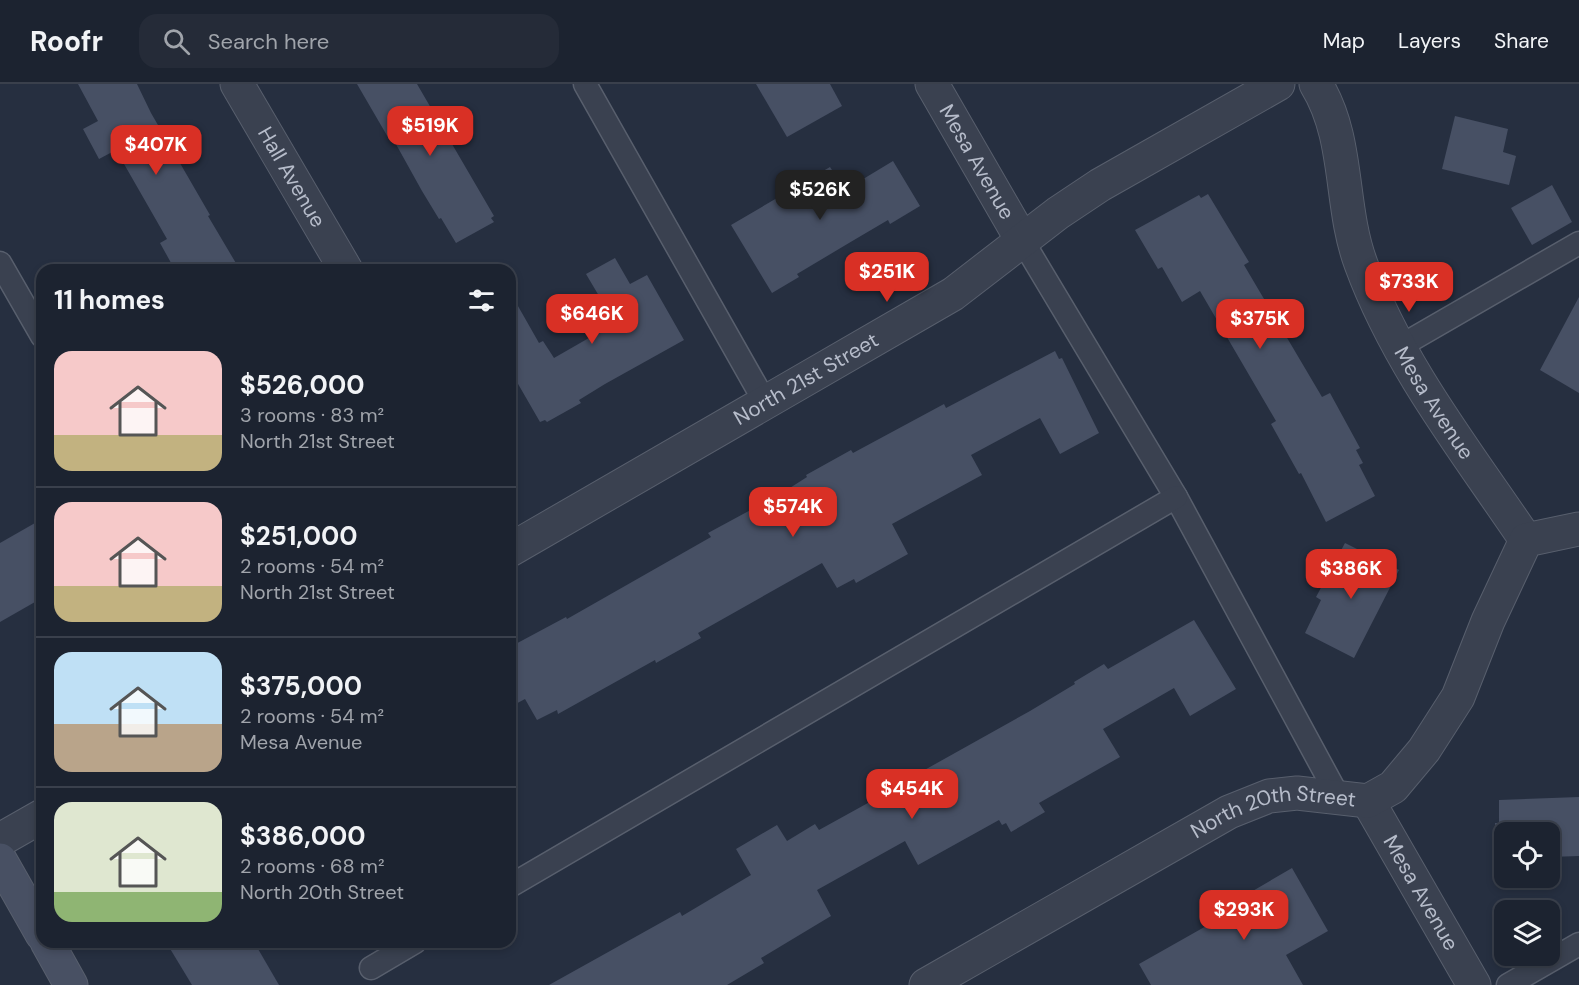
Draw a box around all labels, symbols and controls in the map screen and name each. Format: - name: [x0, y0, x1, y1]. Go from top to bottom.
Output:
- search box: [139, 14, 559, 68]
- text: Roofr: [30, 23, 103, 60]
- icon: search: [160, 25, 193, 58]
- text: Search here: [208, 27, 329, 56]
- text: Map: [1323, 27, 1365, 55]
- text: Layers: [1398, 27, 1461, 55]
- text: Share: [1494, 27, 1549, 55]
- street label: Mesa Avenue: [933, 99, 1021, 225]
- pin: $519K: [388, 106, 472, 157]
- text: $519K: [401, 112, 459, 138]
- street label: Hall Avenue: [251, 122, 332, 233]
- pin: $407K: [114, 125, 198, 176]
- text: $407K: [125, 131, 187, 157]
- pin: $526K: [778, 170, 862, 221]
- text: $526K: [789, 176, 851, 202]
- pin: $251K: [845, 252, 929, 303]
- text: $251K: [859, 258, 915, 284]
- pin: $733K: [1367, 262, 1451, 313]
- text: $733K: [1379, 268, 1439, 294]
- text: 11 homes: [54, 283, 165, 317]
- icon: filters: [465, 284, 498, 317]
- pin: $646K: [550, 294, 634, 345]
- pin: $375K: [1218, 299, 1302, 350]
- text: $646K: [560, 300, 624, 326]
- text: $375K: [1230, 305, 1290, 331]
- street label: North 21st Street: [729, 326, 884, 432]
- street label: Mesa Avenue: [1388, 342, 1480, 465]
- text: $526,000: [240, 368, 365, 402]
- icon: home: [102, 375, 174, 447]
- text: 3 rooms · 83 m²: [240, 402, 384, 428]
- text: North 21st Street: [240, 428, 395, 454]
- pin: $574K: [751, 487, 835, 538]
- text: $574K: [763, 493, 823, 519]
- text: $251,000: [240, 519, 358, 553]
- icon: home: [102, 526, 174, 598]
- pin: $386K: [1309, 549, 1393, 600]
- text: 2 rooms · 54 m²: [240, 553, 384, 579]
- text: $386K: [1320, 555, 1382, 581]
- text: North 21st Street: [240, 579, 395, 605]
- text: $375,000: [240, 669, 362, 703]
- icon: home: [102, 676, 174, 748]
- text: 2 rooms · 54 m²: [240, 703, 384, 729]
- text: Mesa Avenue: [240, 729, 362, 755]
- pin: $454K: [870, 769, 954, 820]
- text: $454K: [880, 775, 944, 801]
- street label: North 20th Street: [1186, 779, 1357, 845]
- text: $386,000: [240, 819, 366, 853]
- map controls: [1494, 822, 1560, 966]
- button: locate: [1494, 822, 1560, 888]
- icon: home: [102, 826, 174, 898]
- street label: Mesa Avenue: [1377, 830, 1465, 956]
- text: 2 rooms · 68 m²: [240, 853, 385, 879]
- text: North 20th Street: [240, 879, 404, 905]
- pin: $293K: [1202, 890, 1286, 941]
- text: $293K: [1213, 896, 1275, 922]
- button: layers: [1494, 900, 1560, 966]

